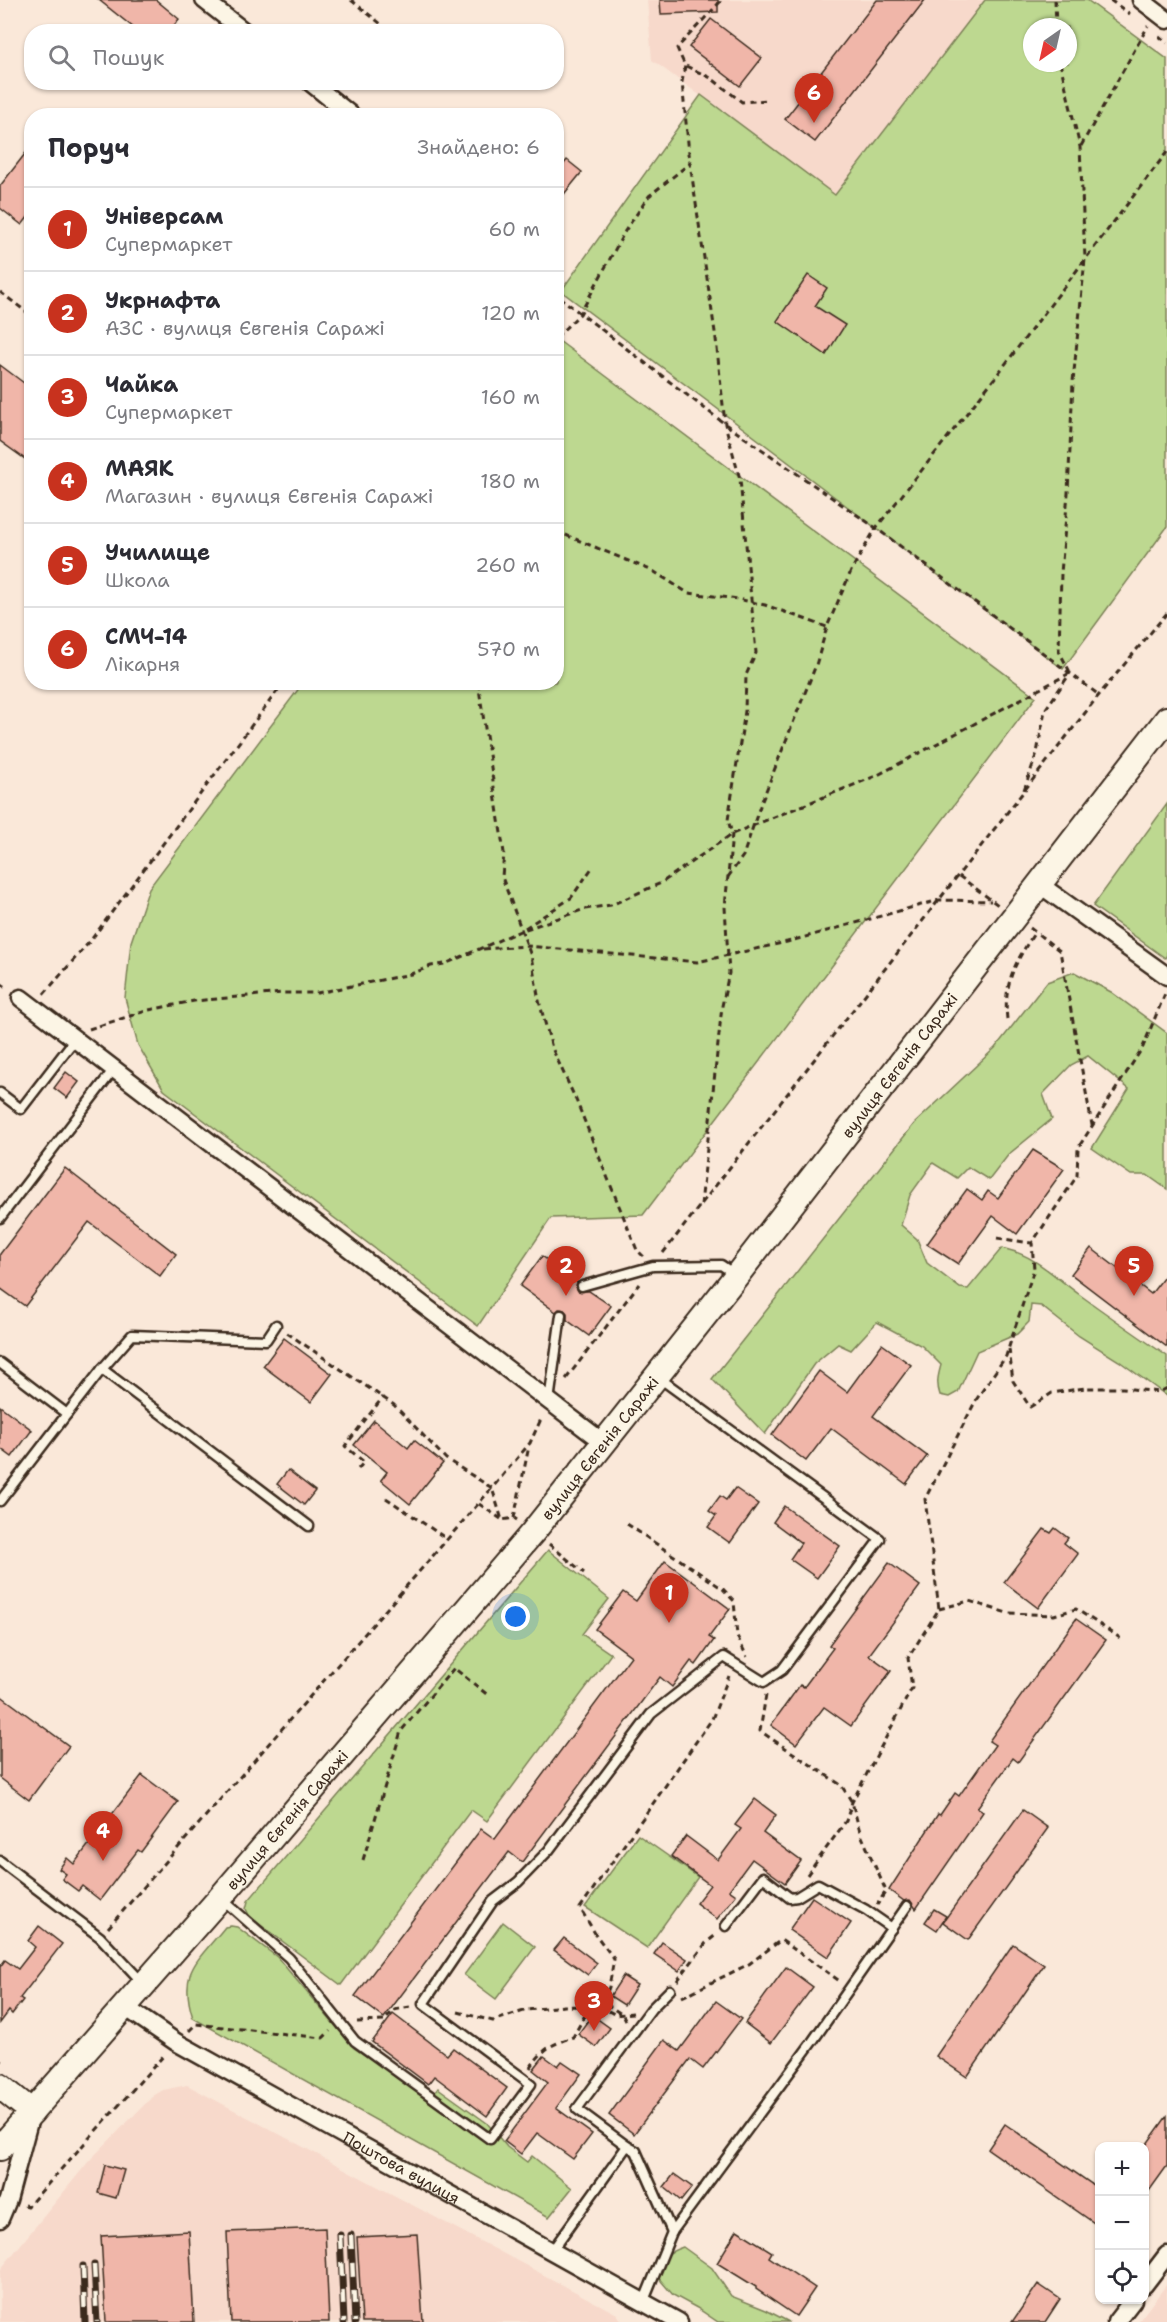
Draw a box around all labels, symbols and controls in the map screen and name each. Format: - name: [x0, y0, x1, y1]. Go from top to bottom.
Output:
- north arrow: [1023, 18, 1077, 72]
- search box: [24, 24, 564, 90]
- icon: search: [45, 41, 78, 74]
- text: Пошук: [93, 43, 164, 72]
- pin: 6: [794, 74, 834, 123]
- text: Поруч: [48, 130, 130, 165]
- text: Знайдено: 6: [417, 134, 540, 160]
- text: Універсам: [105, 202, 223, 231]
- text: 1: [63, 216, 72, 242]
- text: 60 m: [488, 216, 540, 242]
- text: Супермаркет: [105, 231, 232, 257]
- text: Укрнафта: [105, 286, 220, 315]
- text: 2: [61, 300, 75, 326]
- text: 120 m: [481, 300, 540, 326]
- text: АЗС · вулиця Євгенія Саражі: [105, 315, 385, 341]
- text: Чайка: [105, 370, 178, 399]
- text: 3: [61, 384, 75, 410]
- text: 160 m: [481, 384, 540, 410]
- text: Супермаркет: [105, 399, 232, 425]
- text: МАЯК: [105, 454, 173, 483]
- text: 4: [61, 468, 75, 494]
- text: 180 m: [480, 468, 540, 494]
- text: Магазин · вулиця Євгенія Саражі: [105, 483, 433, 509]
- text: Училище: [105, 538, 210, 567]
- text: 5: [61, 552, 74, 578]
- text: 260 m: [475, 552, 540, 578]
- text: Школа: [105, 567, 170, 593]
- text: СМЧ-14: [105, 622, 187, 651]
- text: 6: [61, 636, 75, 662]
- text: 570 m: [477, 636, 540, 662]
- text: Лікарня: [105, 651, 180, 677]
- street label: вулиця Євгенія Саражі: [837, 988, 962, 1142]
- pin: 2: [546, 1246, 586, 1296]
- pin: 5: [1114, 1246, 1154, 1296]
- street label: вулиця Євгенія Саражі: [536, 1372, 663, 1524]
- pin: 1: [650, 1574, 688, 1623]
- your location: [501, 1602, 530, 1631]
- street label: вулиця Євгенія Саражі: [221, 1745, 353, 1894]
- pin: 4: [84, 1812, 122, 1861]
- pin: 3: [574, 1982, 614, 2031]
- street label: Поштова вулиця: [339, 2127, 464, 2209]
- map controls: [1095, 2142, 1149, 2304]
- button: +: [1095, 2142, 1149, 2196]
- button: −: [1095, 2196, 1149, 2250]
- button: locate: [1095, 2250, 1149, 2304]

